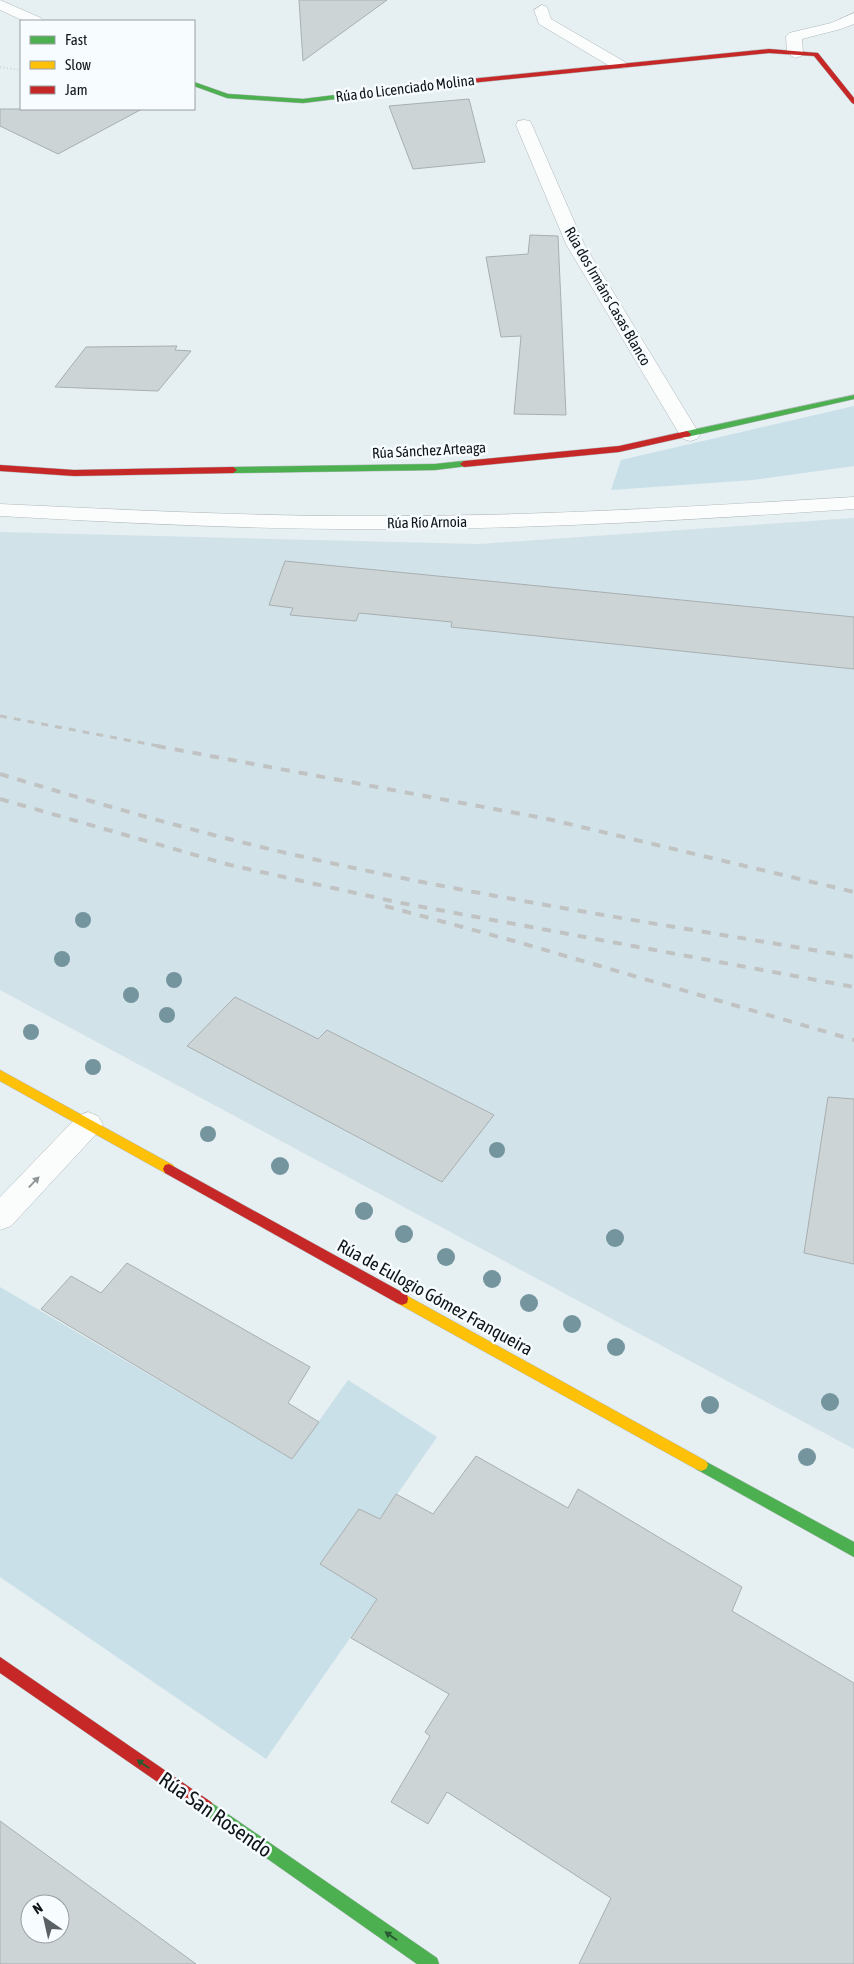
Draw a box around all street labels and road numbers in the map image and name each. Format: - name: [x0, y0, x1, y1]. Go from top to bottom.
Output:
- street label: Rúa do Licenciado Molina: [335, 71, 475, 105]
- street label: Rúa dos Irmáns Casas Blanco: [561, 224, 655, 368]
- street label: Rúa Sánchez Arteaga: [372, 439, 486, 461]
- street label: Rúa Río Arnoia: [387, 513, 467, 531]
- street label: Rúa de Eulogio Gómez Franqueira: [334, 1235, 536, 1359]
- street label: Rúa San Rosendo: [155, 1766, 277, 1862]

